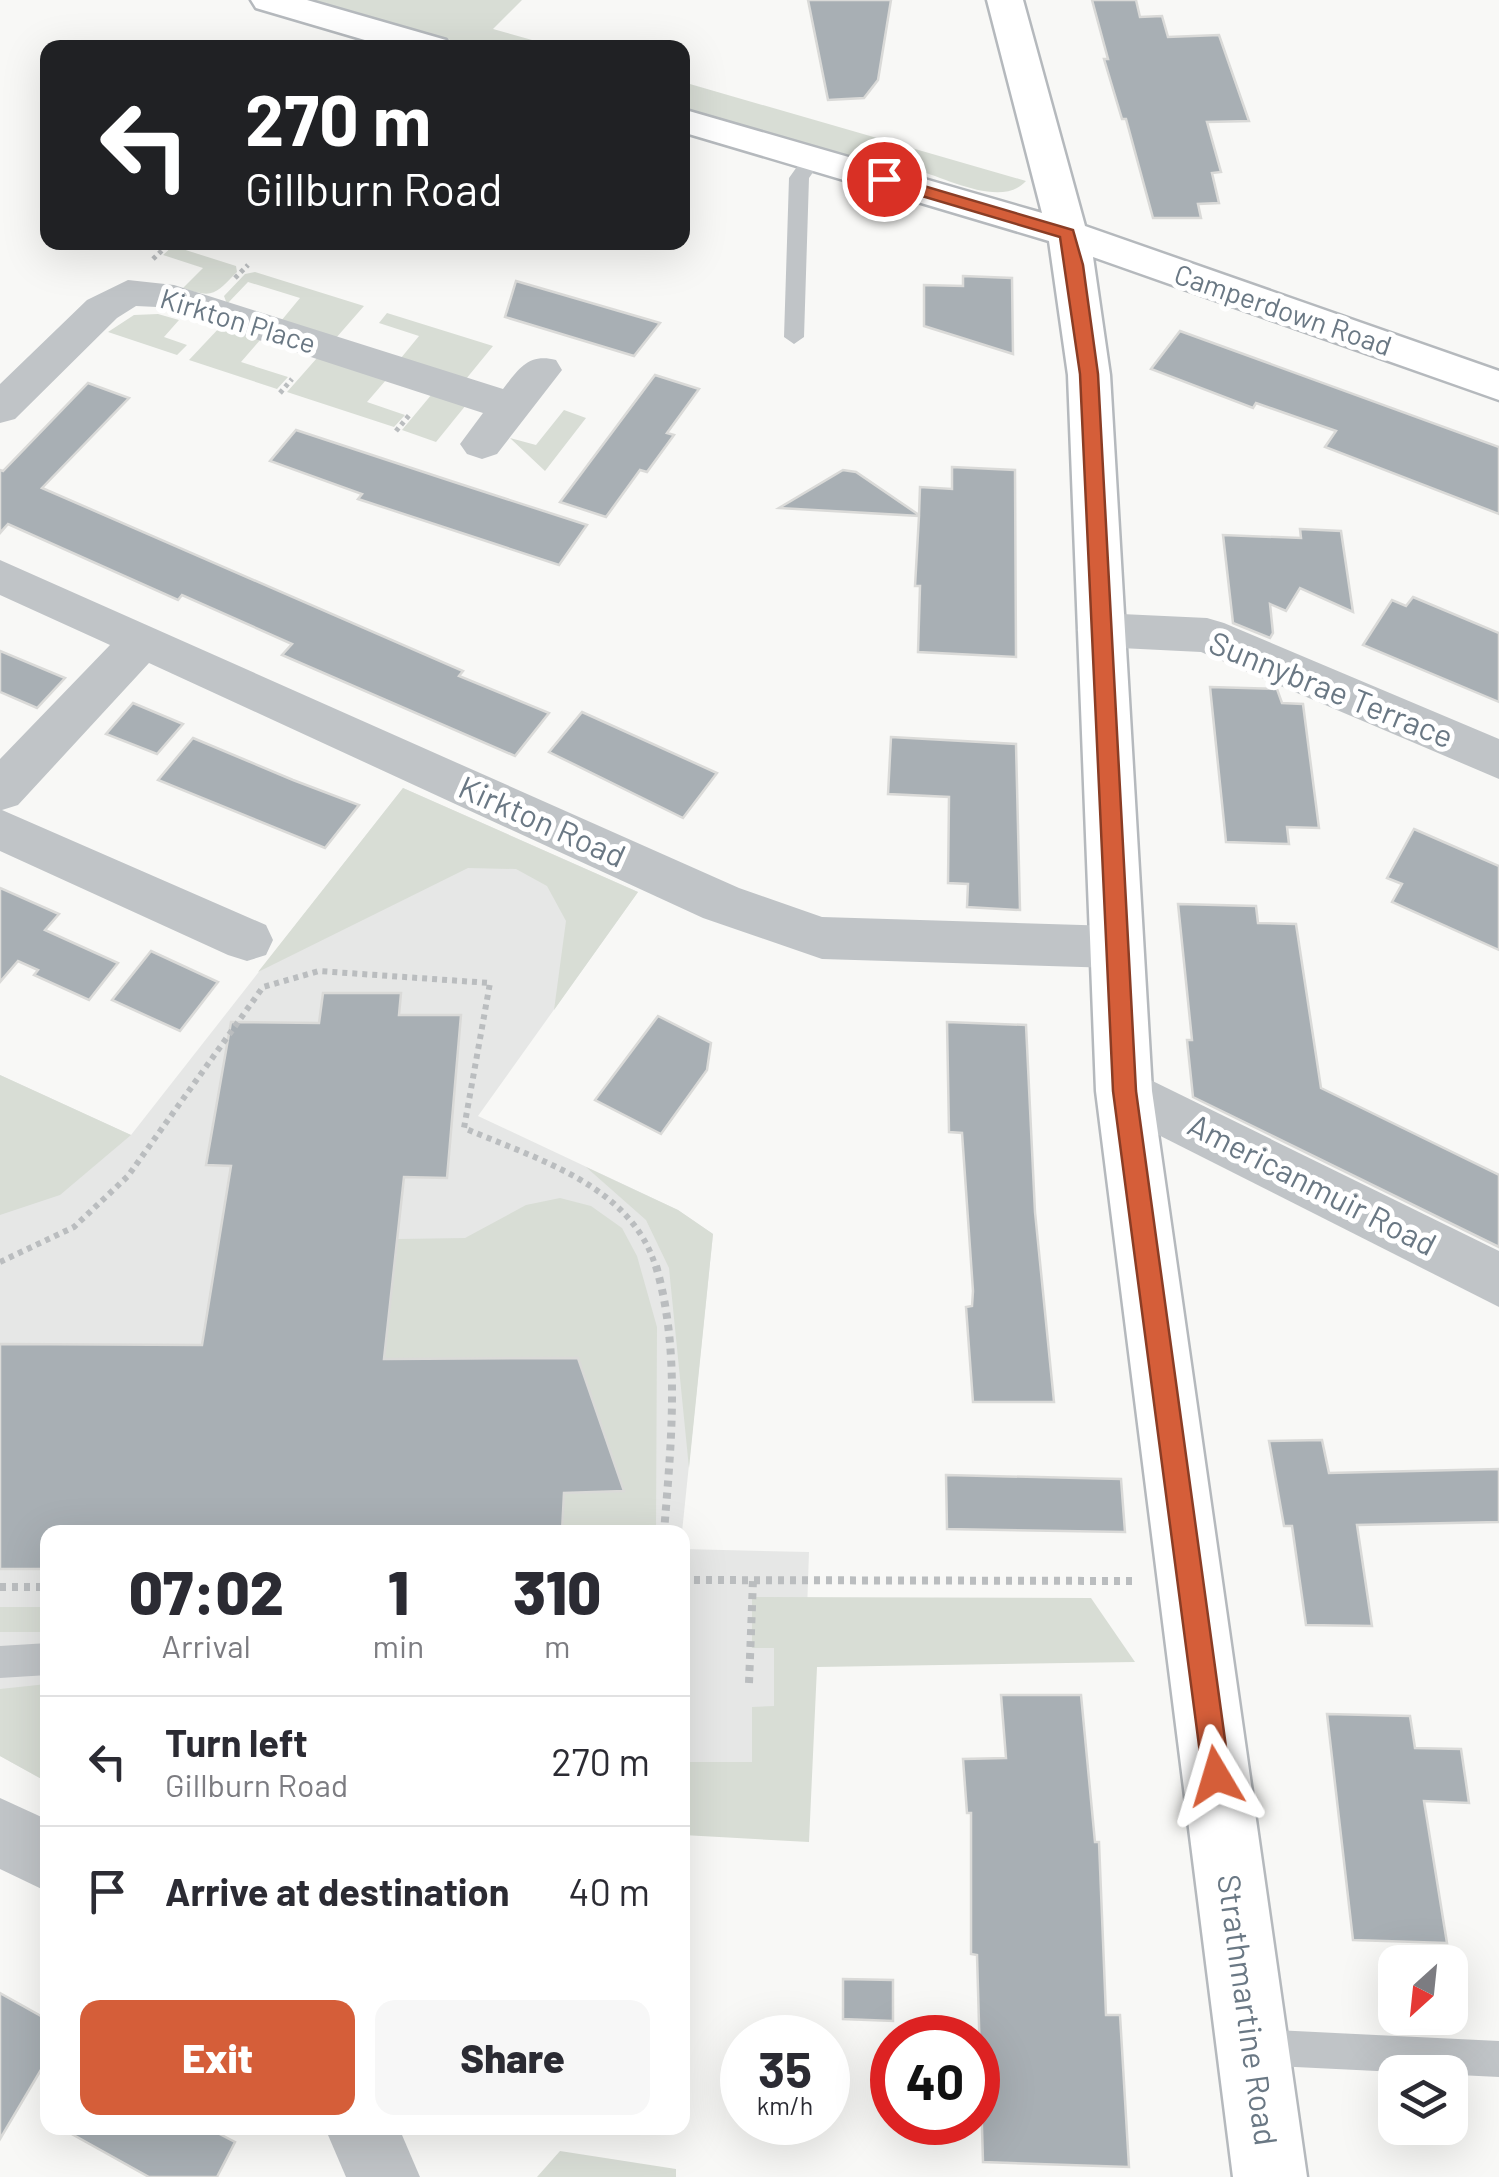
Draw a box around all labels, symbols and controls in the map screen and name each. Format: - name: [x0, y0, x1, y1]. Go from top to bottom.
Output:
- text: 270 m: [245, 76, 431, 160]
- icon: left: [80, 80, 210, 210]
- pin: [842, 137, 927, 222]
- icon: arrive: [857, 152, 912, 207]
- text: Gillburn Road: [245, 161, 503, 215]
- street label: Camperdown Road: [1170, 256, 1396, 362]
- street label: Kirkton Place: [156, 280, 320, 360]
- street label: Sunnybrae Terrace: [1204, 622, 1459, 754]
- street label: Kirkton Road: [454, 767, 632, 874]
- street label: Americanmuir Road: [1182, 1104, 1443, 1262]
- text: 07:02: [129, 1555, 284, 1627]
- text: 1: [388, 1555, 409, 1627]
- text: 310: [513, 1555, 601, 1627]
- text: Arrival: [162, 1626, 251, 1664]
- text: min: [372, 1626, 424, 1664]
- text: m: [544, 1626, 570, 1664]
- text: Turn left: [165, 1719, 308, 1765]
- position arrow: [1164, 1724, 1268, 1828]
- icon: left: [80, 1734, 135, 1789]
- text: 270 m: [551, 1738, 650, 1784]
- text: Gillburn Road: [165, 1765, 348, 1803]
- icon: arrive: [80, 1864, 135, 1919]
- text: Arrive at destination: [165, 1868, 510, 1914]
- text: 40 m: [569, 1868, 650, 1914]
- street label: Strathmartine Road: [1211, 1872, 1287, 2148]
- north arrow: [1378, 1945, 1468, 2035]
- map controls: [1378, 1945, 1468, 2145]
- button: Exit: [80, 2000, 355, 2115]
- button: Share: [375, 2000, 650, 2115]
- speed limit sign: 40: [870, 2015, 1000, 2145]
- text: 35: [758, 2038, 812, 2098]
- button: layers: [1378, 2055, 1468, 2145]
- text: km/h: [757, 2090, 813, 2120]

